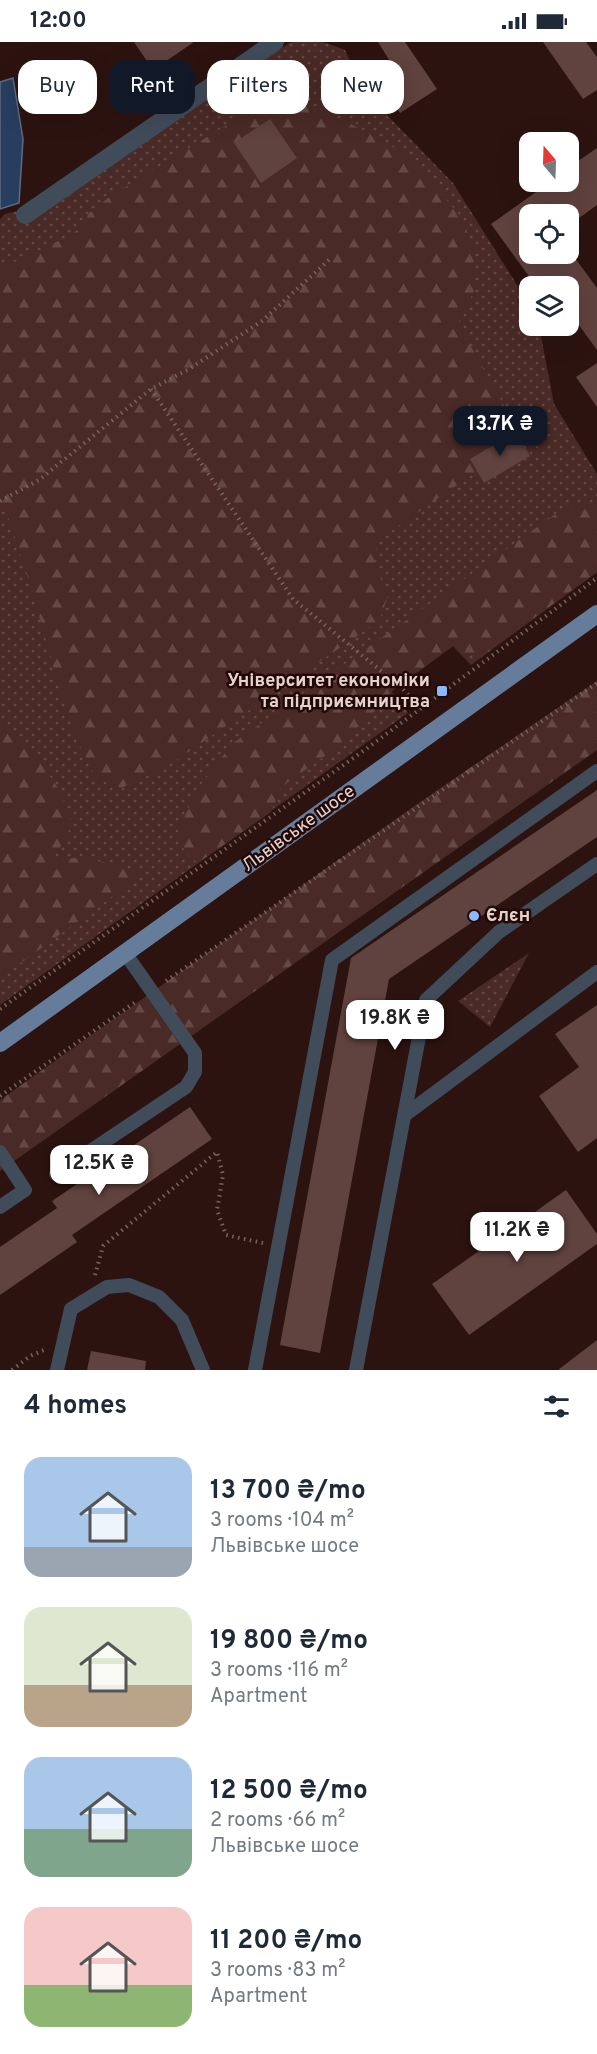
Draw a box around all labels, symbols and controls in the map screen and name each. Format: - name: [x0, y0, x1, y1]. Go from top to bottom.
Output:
- text: 12:00: [30, 8, 87, 35]
- chip: Buy: [18, 60, 97, 114]
- chip: Rent: [109, 60, 195, 114]
- chip: Filters: [207, 60, 309, 114]
- chip: New: [321, 60, 404, 114]
- north arrow: [519, 132, 579, 192]
- map controls: [519, 132, 579, 336]
- button: locate: [519, 204, 579, 264]
- button: layers: [519, 276, 579, 336]
- pin: 13.7K ₴: [445, 406, 555, 457]
- text: 13.7K ₴: [467, 412, 533, 438]
- place label: Університет економіки та підприємництва: [227, 670, 430, 714]
- marker: Університет економіки та підприємництва: [435, 684, 449, 698]
- street label: Львівське шосе: [238, 780, 360, 878]
- place label: Єлєн: [486, 905, 530, 928]
- marker: Єлєн: [467, 909, 481, 923]
- pin: 19.8K ₴: [340, 1000, 450, 1051]
- text: 19.8K ₴: [360, 1006, 430, 1032]
- pin: 12.5K ₴: [44, 1145, 154, 1196]
- text: 12.5K ₴: [64, 1151, 134, 1177]
- pin: 11.2K ₴: [462, 1212, 572, 1263]
- text: 11.2K ₴: [484, 1218, 550, 1244]
- text: 4 homes: [24, 1390, 127, 1423]
- icon: filters: [540, 1390, 573, 1423]
- text: 13 700 ₴/mo: [210, 1475, 366, 1508]
- icon: home: [72, 1481, 144, 1553]
- text: 3 rooms · 104 m²: [210, 1508, 354, 1534]
- text: Львівське шосе: [210, 1534, 359, 1560]
- text: 19 800 ₴/mo: [210, 1625, 368, 1658]
- icon: home: [72, 1631, 144, 1703]
- text: 3 rooms · 116 m²: [210, 1658, 348, 1684]
- text: Apartment: [210, 1684, 308, 1710]
- text: 12 500 ₴/mo: [210, 1775, 368, 1808]
- icon: home: [72, 1781, 144, 1853]
- text: 2 rooms · 66 m²: [210, 1808, 345, 1834]
- text: Львівське шосе: [210, 1834, 359, 1860]
- text: 11 200 ₴/mo: [210, 1925, 362, 1958]
- icon: home: [72, 1931, 144, 2003]
- text: 3 rooms · 83 m²: [210, 1958, 345, 1984]
- text: Apartment: [210, 1984, 308, 2010]

